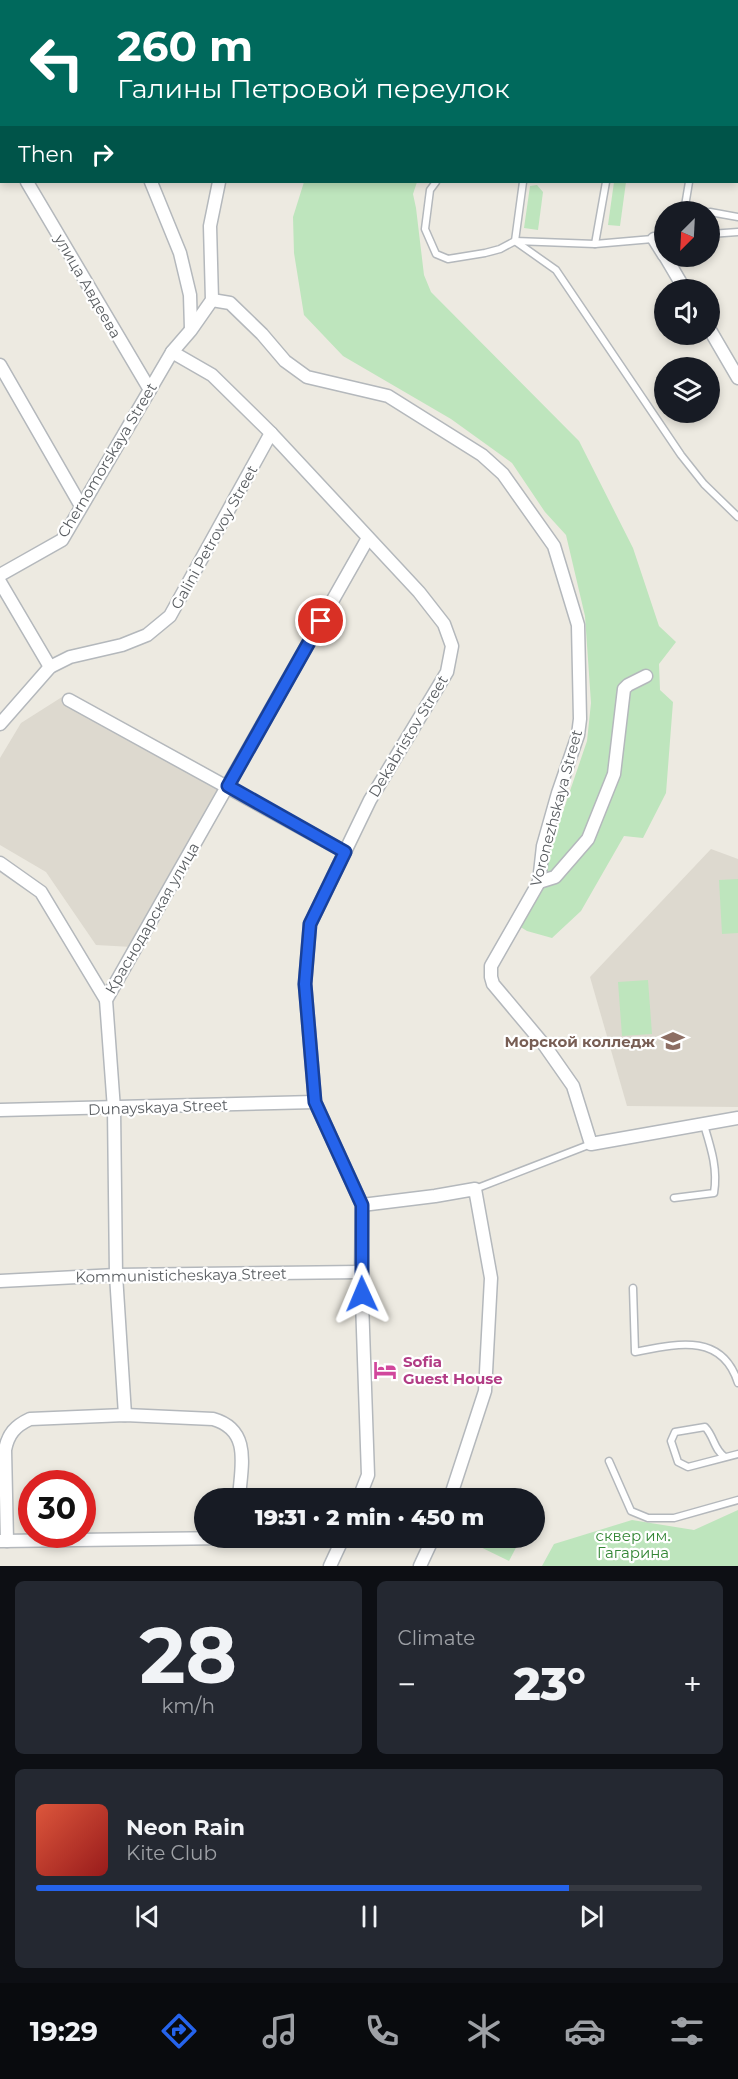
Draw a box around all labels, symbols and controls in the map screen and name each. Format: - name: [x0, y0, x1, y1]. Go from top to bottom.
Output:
- text: 260 m: [117, 20, 253, 72]
- icon: left: [18, 24, 96, 102]
- text: Галины Петровой переулок: [117, 72, 510, 105]
- icon: right: [86, 138, 119, 171]
- text: Then: [18, 141, 74, 168]
- north arrow: [654, 201, 720, 267]
- map controls: [654, 201, 720, 423]
- street label: улица Авдеева: [50, 230, 126, 342]
- button: sound: [654, 279, 720, 345]
- button: layers: [654, 357, 720, 423]
- street label: Chernomorskaya Street: [53, 379, 161, 541]
- street label: Galini Petrovoy Street: [166, 462, 262, 612]
- pin: [295, 595, 346, 646]
- icon: arrive: [304, 604, 337, 637]
- street label: Dekabristov Street: [364, 672, 452, 800]
- street label: Voronezhskaya Street: [526, 727, 586, 889]
- street label: Краснодарская улица: [101, 839, 203, 997]
- school or university icon: Морской колледж: [660, 1028, 686, 1054]
- place label: Морской колледж: [504, 1032, 655, 1051]
- street label: Dunayskaya Street: [88, 1095, 228, 1119]
- position arrow: [330, 1262, 394, 1326]
- street label: Kommunisticheskaya Street: [75, 1264, 287, 1286]
- place label: Sofia Guest House: [403, 1352, 503, 1388]
- hotel icon: Sofia Guest House: [372, 1357, 398, 1383]
- speed limit sign: 30: [18, 1470, 96, 1548]
- text: 19:31 · 2 min · 450 m: [255, 1504, 484, 1531]
- park label: сквер им. Гагарина: [595, 1526, 671, 1562]
- text: 28: [139, 1607, 237, 1703]
- text: Climate: [398, 1626, 475, 1650]
- text: 23°: [514, 1656, 586, 1711]
- text: −: [398, 1664, 416, 1704]
- text: +: [683, 1664, 702, 1704]
- text: km/h: [162, 1694, 215, 1718]
- text: Neon Rain: [126, 1814, 245, 1841]
- text: Kite Club: [126, 1841, 217, 1865]
- icon: previous: [131, 1900, 164, 1933]
- icon: pause: [353, 1900, 386, 1933]
- icon: next: [575, 1900, 608, 1933]
- icon: directions: [158, 2010, 200, 2052]
- icon: music: [259, 2010, 301, 2052]
- icon: phone: [361, 2010, 403, 2052]
- icon: climate: [463, 2010, 505, 2052]
- icon: car: [564, 2010, 606, 2052]
- icon: filters: [666, 2010, 708, 2052]
- text: 19:29: [30, 2015, 98, 2048]

